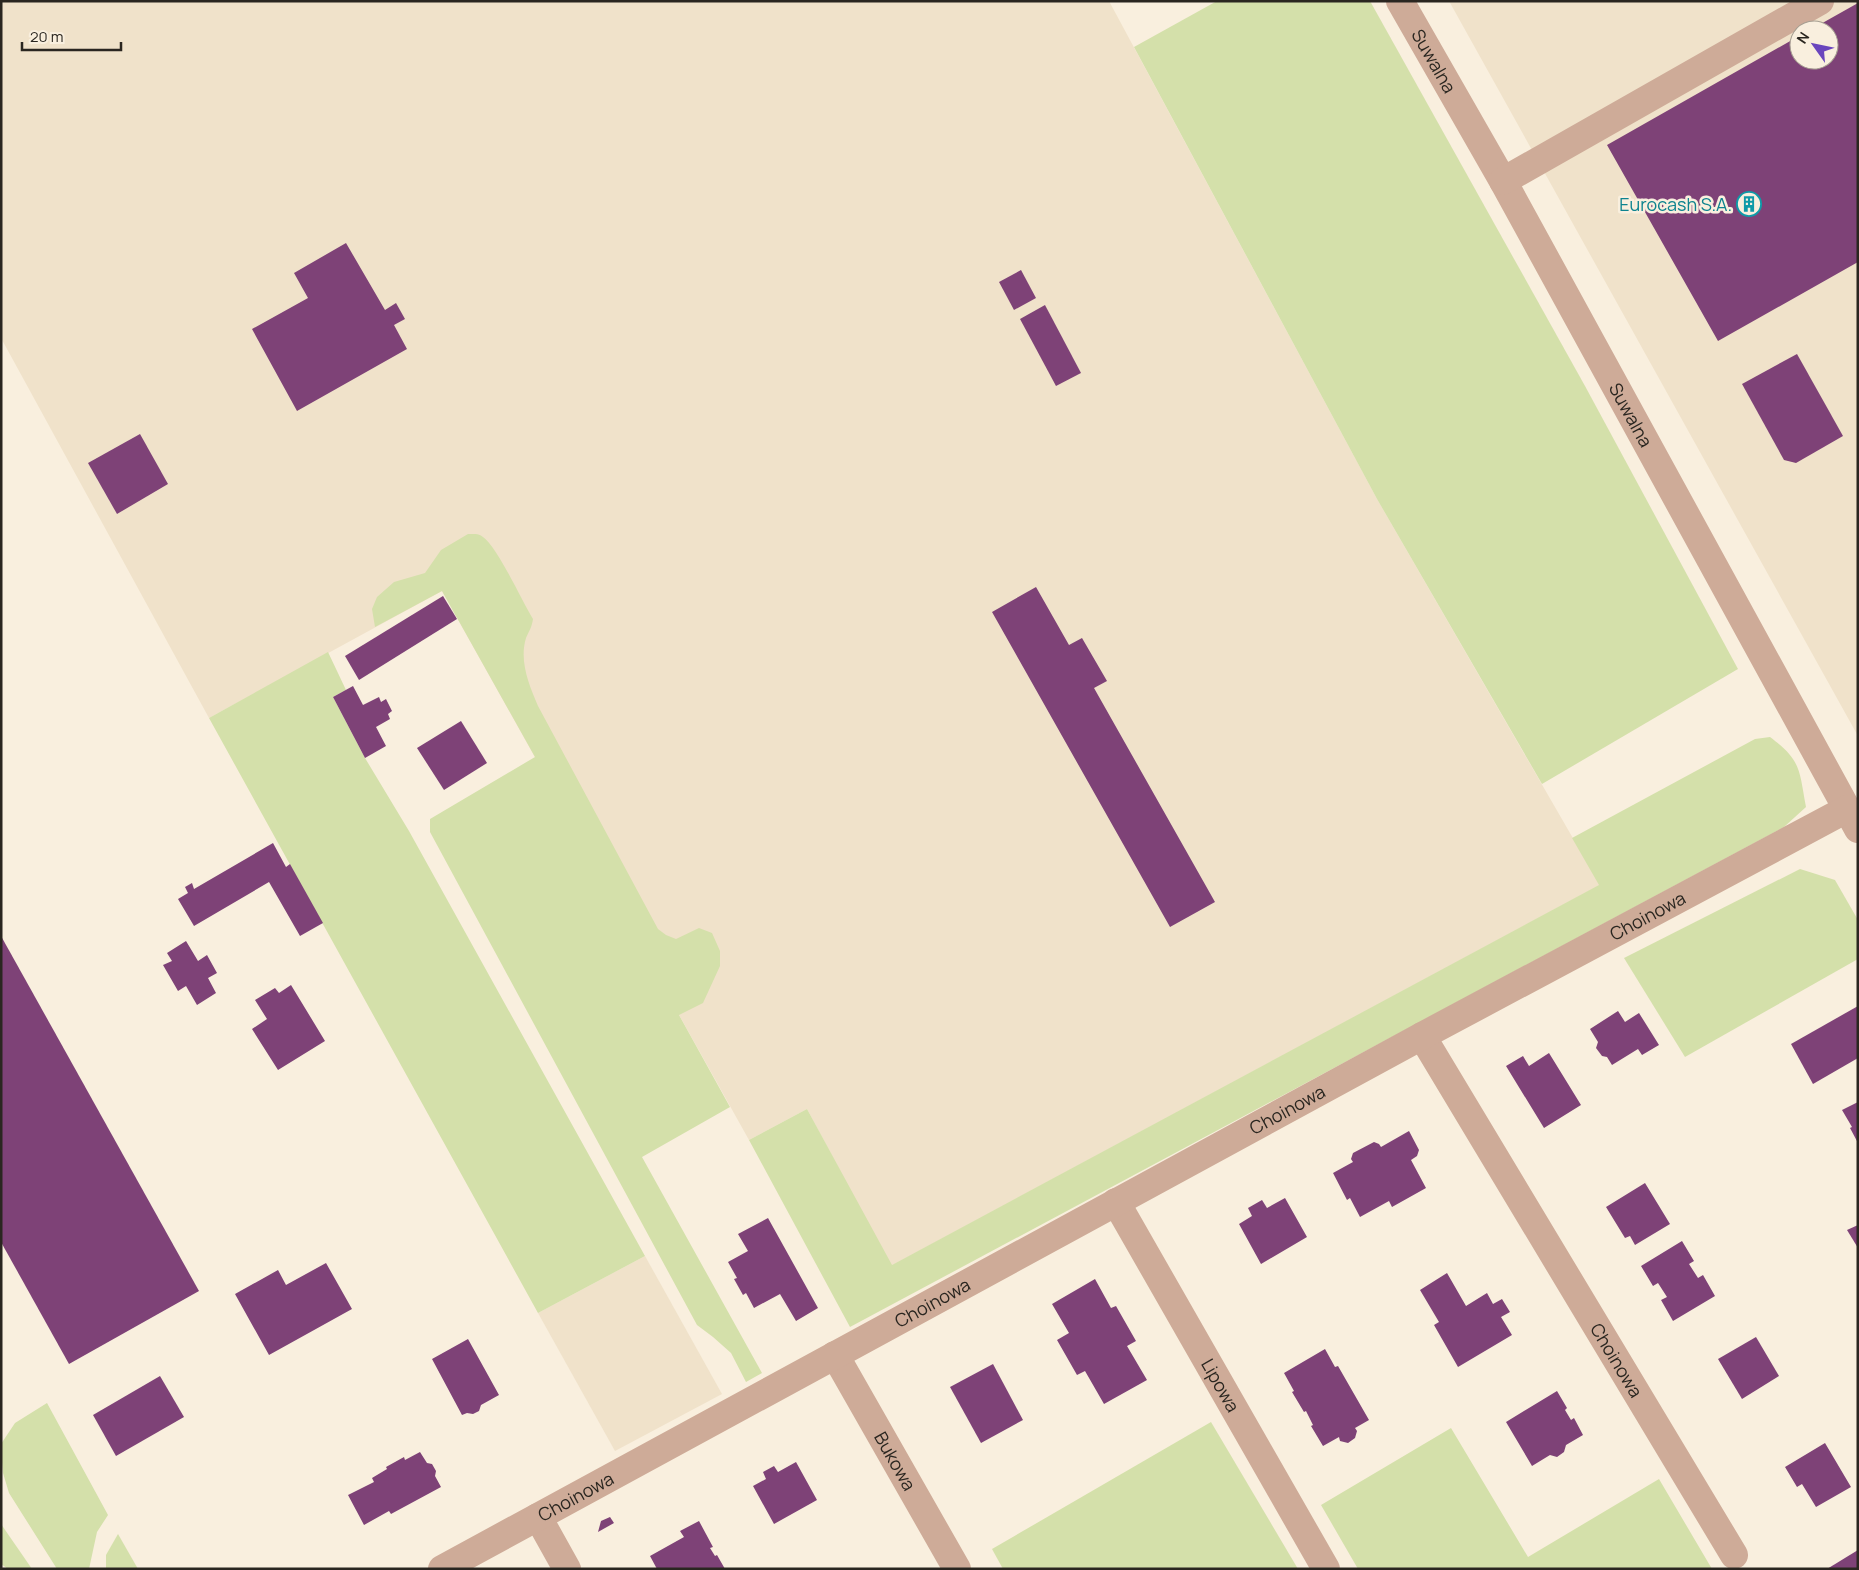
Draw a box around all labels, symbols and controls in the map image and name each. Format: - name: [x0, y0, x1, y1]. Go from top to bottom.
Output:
- scale bar: [22, 20, 121, 52]
- north arrow: [1789, 20, 1839, 70]
- street label: Suwalna: [1406, 25, 1462, 97]
- text: 20 m: [30, 26, 63, 47]
- text: N: [1792, 28, 1813, 47]
- building icon: Eurocash S.A.: [1736, 191, 1762, 217]
- place label: Eurocash S.A.: [1619, 192, 1732, 216]
- street label: Suwalna: [1604, 378, 1658, 451]
- street label: Choinowa: [1605, 886, 1689, 946]
- street label: Choinowa: [1245, 1079, 1329, 1140]
- street label: Choinowa: [890, 1272, 974, 1333]
- street label: Choinowa: [1585, 1318, 1648, 1402]
- street label: Lipowa: [1196, 1354, 1246, 1416]
- street label: Bukowa: [869, 1427, 922, 1495]
- street label: Choinowa: [533, 1466, 618, 1527]

